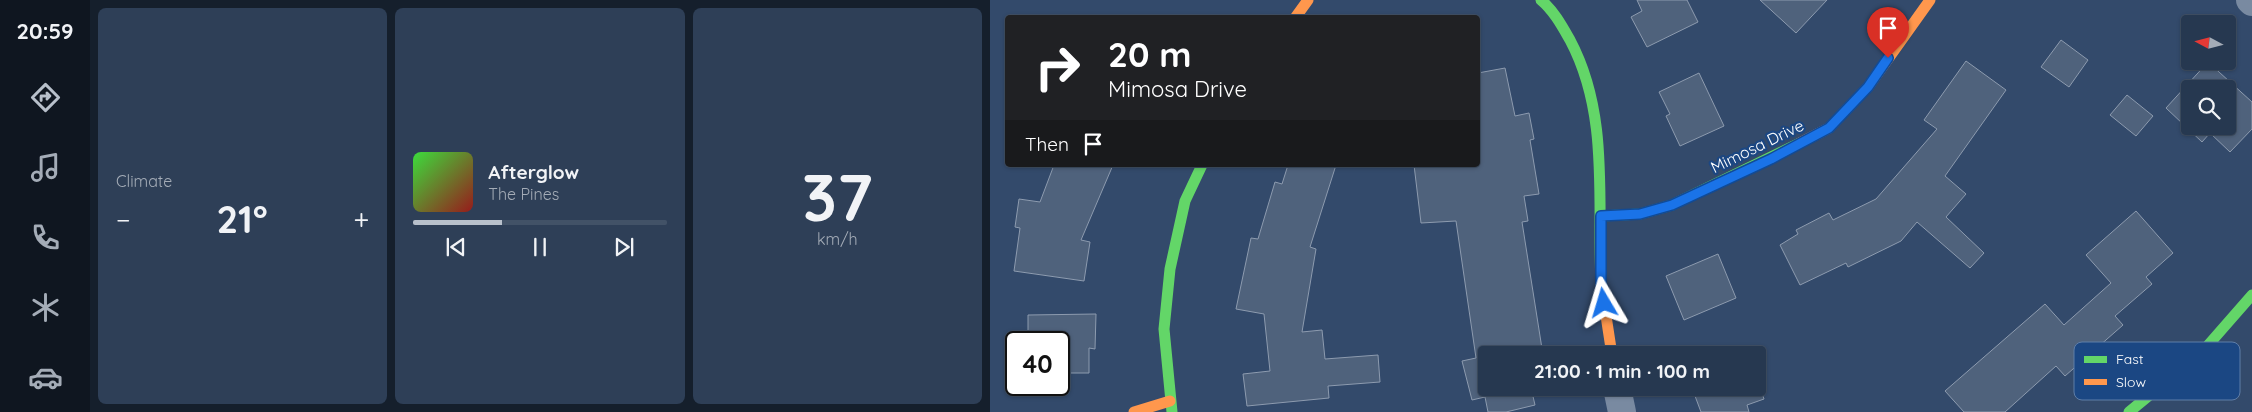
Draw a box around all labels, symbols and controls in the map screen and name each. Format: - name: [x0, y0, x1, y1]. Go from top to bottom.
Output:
- pin: [1867, 7, 1909, 58]
- icon: arrive: [1874, 14, 1902, 42]
- north arrow: [2181, 15, 2236, 70]
- map controls: [2181, 15, 2236, 135]
- text: 20:59: [16, 17, 74, 45]
- text: 20 m: [1108, 32, 1191, 76]
- icon: right: [1025, 35, 1090, 100]
- text: Mimosa Drive: [1108, 75, 1247, 103]
- icon: directions: [28, 80, 63, 115]
- button: search: [2181, 80, 2236, 135]
- street label: Mimosa Drive: [1707, 115, 1807, 177]
- icon: arrive: [1079, 130, 1107, 158]
- text: Then: [1025, 132, 1069, 156]
- icon: music: [28, 150, 63, 185]
- text: 37: [802, 156, 873, 237]
- text: Afterglow: [488, 160, 579, 184]
- text: Climate: [116, 171, 172, 191]
- text: The Pines: [488, 184, 559, 204]
- text: 21°: [216, 195, 268, 243]
- text: −: [116, 202, 131, 237]
- text: +: [354, 202, 369, 237]
- icon: phone: [28, 220, 63, 255]
- text: km/h: [817, 229, 858, 249]
- icon: previous: [442, 233, 470, 261]
- icon: pause: [526, 233, 554, 261]
- icon: next: [610, 233, 638, 261]
- position arrow: [1577, 276, 1629, 328]
- icon: climate: [28, 290, 63, 325]
- speed limit sign: 40: [1005, 331, 1070, 396]
- legend: [2074, 342, 2240, 400]
- text: Fast: [2116, 350, 2144, 368]
- text: 21:00 · 1 min · 100 m: [1534, 359, 1710, 383]
- icon: car: [28, 360, 63, 395]
- text: Slow: [2116, 373, 2146, 391]

